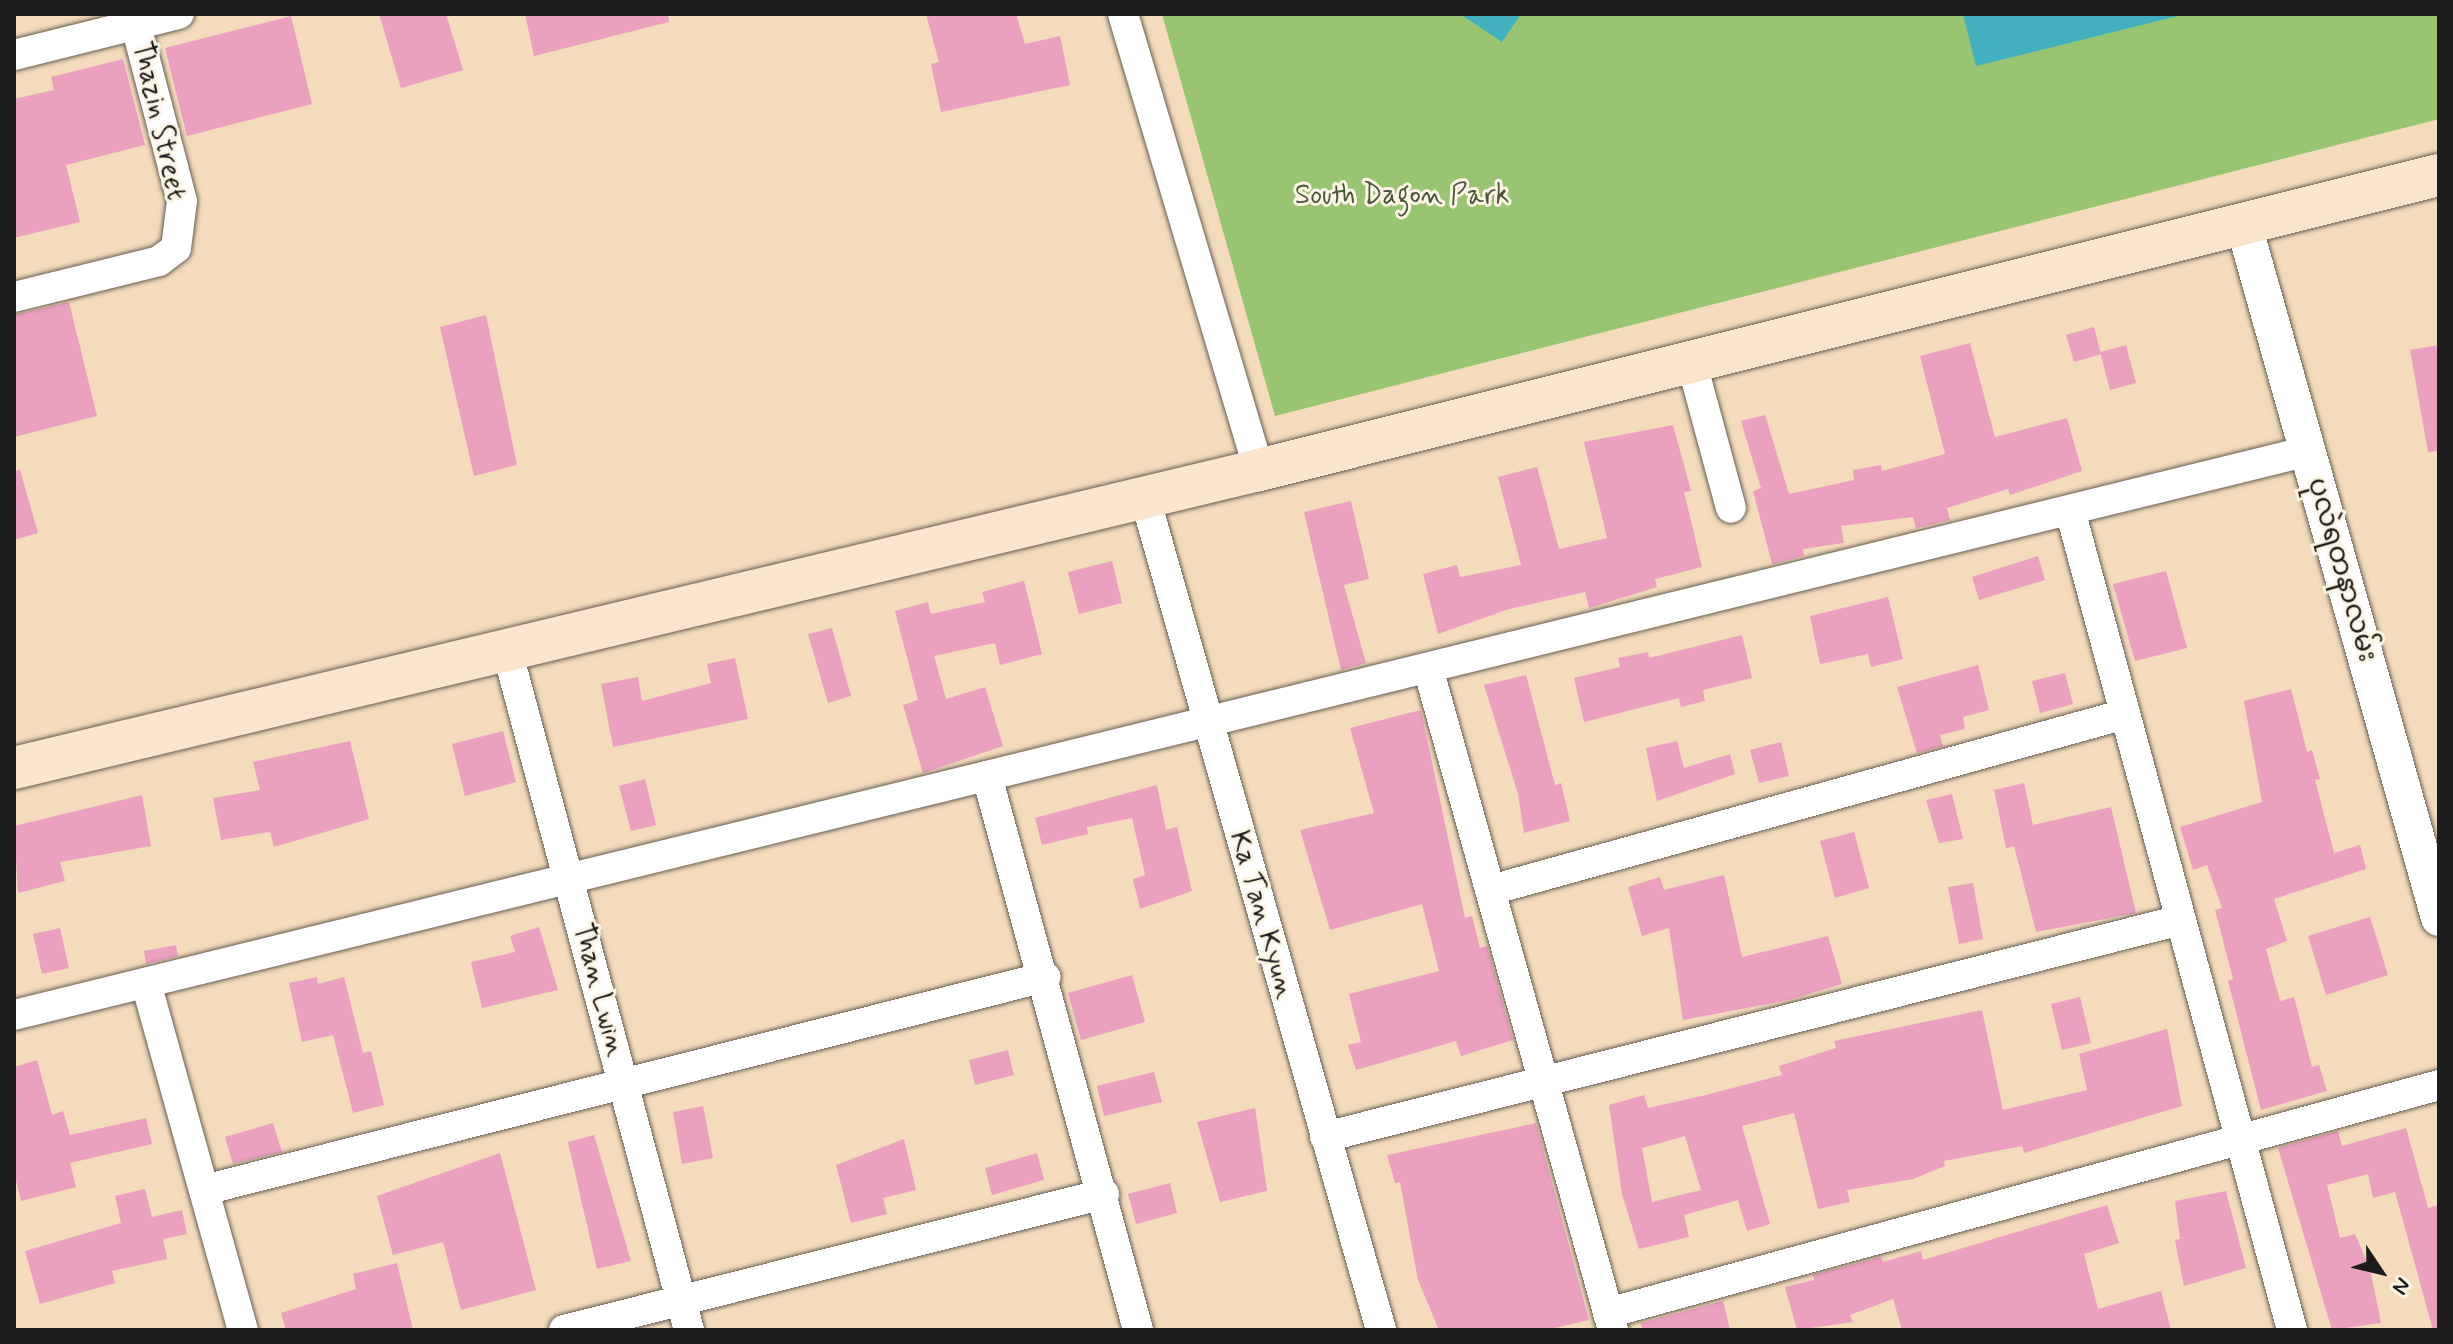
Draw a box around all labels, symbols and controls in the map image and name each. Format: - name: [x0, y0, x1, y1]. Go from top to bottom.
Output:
- street label: Thazin Street: [123, 37, 193, 205]
- park label: South Dagon Park: [1296, 179, 1508, 213]
- street label: ပုလဲရတနာလမ်း: [2299, 474, 2383, 666]
- street label: Ka Tan Kyun: [1223, 833, 1299, 997]
- street label: Than Lwin: [564, 920, 632, 1060]
- north arrow: [2341, 1232, 2421, 1312]
- text: N: [2385, 1272, 2416, 1300]

